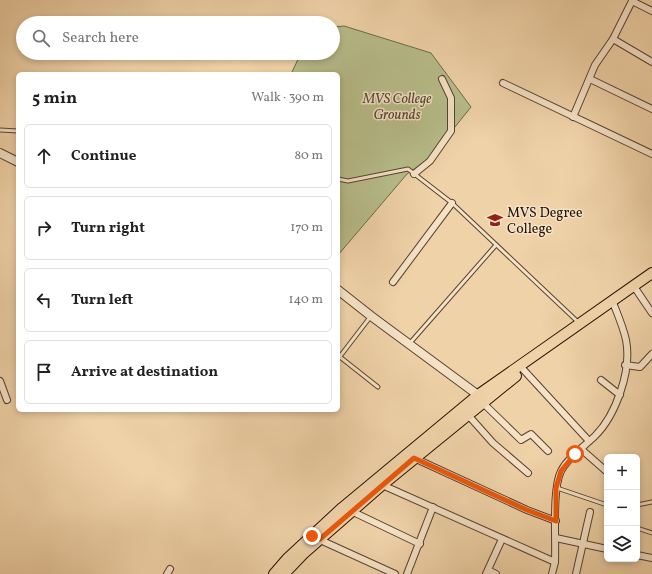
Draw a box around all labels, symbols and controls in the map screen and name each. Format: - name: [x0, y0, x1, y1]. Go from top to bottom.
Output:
- search box: [16, 16, 340, 60]
- icon: search: [30, 27, 52, 49]
- text: Search here: [62, 28, 139, 49]
- text: 5 min: [32, 87, 77, 110]
- text: Walk · 390 m: [251, 89, 324, 107]
- park label: MVS College Grounds: [362, 90, 431, 125]
- icon: ahead: [33, 145, 55, 167]
- text: Continue: [71, 146, 136, 167]
- text: 80 m: [294, 147, 323, 165]
- place label: MVS Degree College: [507, 204, 583, 239]
- school or university icon: MVS Degree College: [486, 211, 504, 229]
- icon: right: [33, 217, 55, 239]
- text: Turn right: [71, 218, 145, 239]
- text: 170 m: [290, 219, 323, 237]
- icon: left: [33, 289, 55, 311]
- text: Turn left: [71, 290, 133, 311]
- text: 140 m: [289, 291, 323, 309]
- icon: arrive: [33, 361, 55, 383]
- text: Arrive at destination: [71, 362, 218, 383]
- route start: [566, 445, 584, 463]
- map controls: [604, 454, 640, 562]
- button: +: [604, 454, 640, 490]
- button: −: [604, 490, 640, 526]
- button: layers: [604, 526, 640, 562]
- route end: [303, 527, 321, 545]

